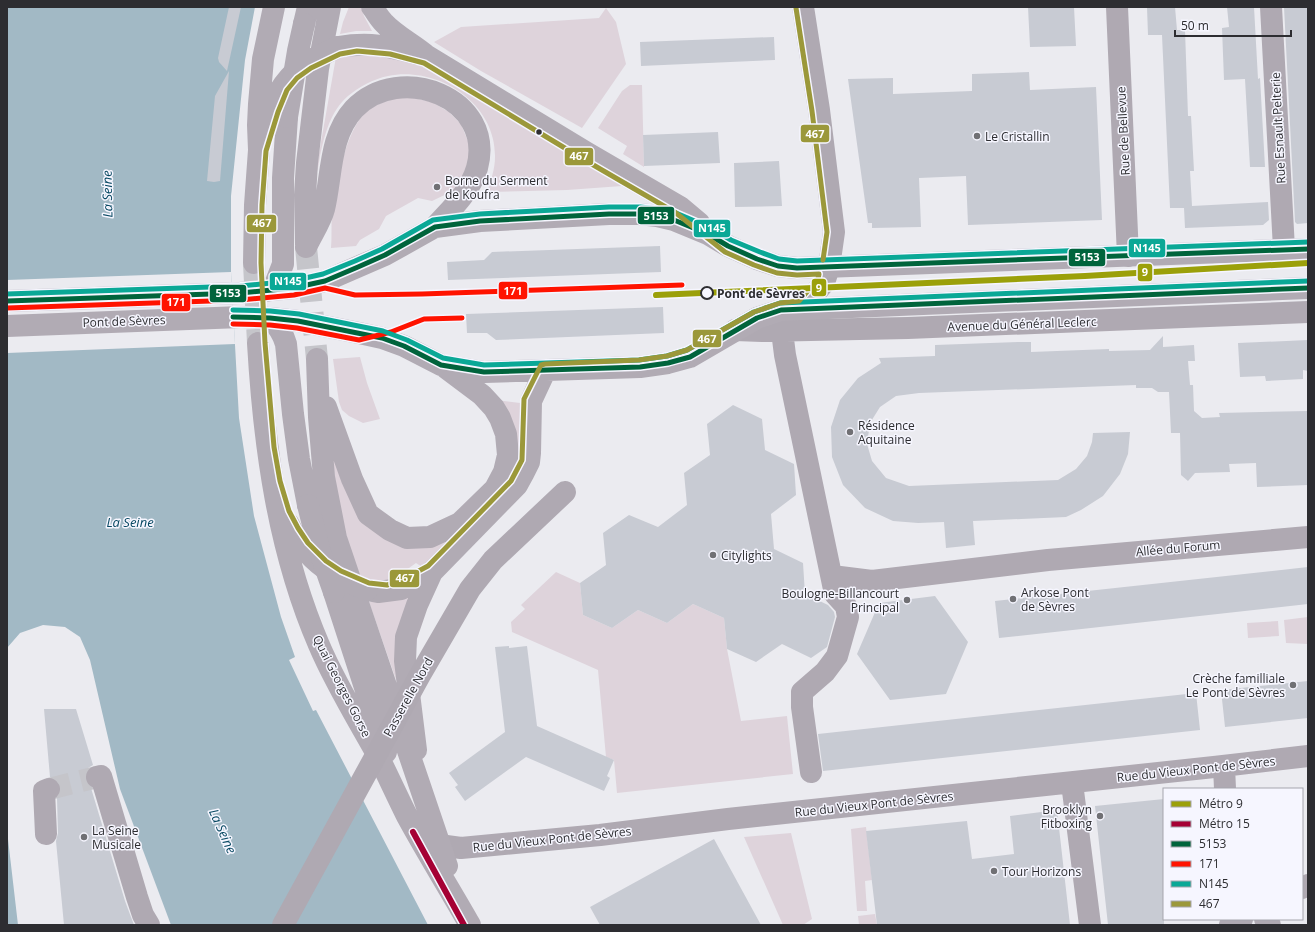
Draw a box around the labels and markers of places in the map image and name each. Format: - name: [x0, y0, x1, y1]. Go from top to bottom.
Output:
- unlabelled marker: [534, 127, 544, 137]
- place label: Le Cristallin: [985, 128, 1050, 145]
- marker: Le Cristallin: [972, 131, 982, 141]
- place label: Borne du Serment de Koufra: [445, 172, 548, 203]
- marker: Borne du Serment de Koufra: [432, 182, 442, 192]
- place label: Pont de Sèvres: [717, 285, 805, 302]
- marker: Pont de Sèvres: [700, 286, 714, 300]
- place label: Résidence Aquitaine: [858, 417, 915, 448]
- marker: Résidence Aquitaine: [845, 427, 855, 437]
- place label: Citylights: [721, 547, 772, 564]
- marker: Citylights: [708, 550, 718, 560]
- place label: Arkose Pont de Sèvres: [1021, 584, 1089, 615]
- place label: Boulogne-Billancourt Principal: [782, 585, 899, 616]
- marker: Arkose Pont de Sèvres: [1008, 594, 1018, 604]
- marker: Boulogne-Billancourt Principal: [902, 595, 912, 605]
- place label: Crèche familliale Le Pont de Sèvres: [1186, 670, 1285, 701]
- marker: Crèche familliale Le Pont de Sèvres: [1288, 680, 1298, 690]
- place label: Brooklyn Fitboxing: [1041, 801, 1092, 832]
- marker: Brooklyn Fitboxing: [1095, 811, 1105, 821]
- place label: La Seine Musicale: [92, 822, 141, 853]
- marker: La Seine Musicale: [79, 832, 89, 842]
- place label: Tour Horizons: [1002, 863, 1081, 880]
- marker: Tour Horizons: [989, 866, 999, 876]

